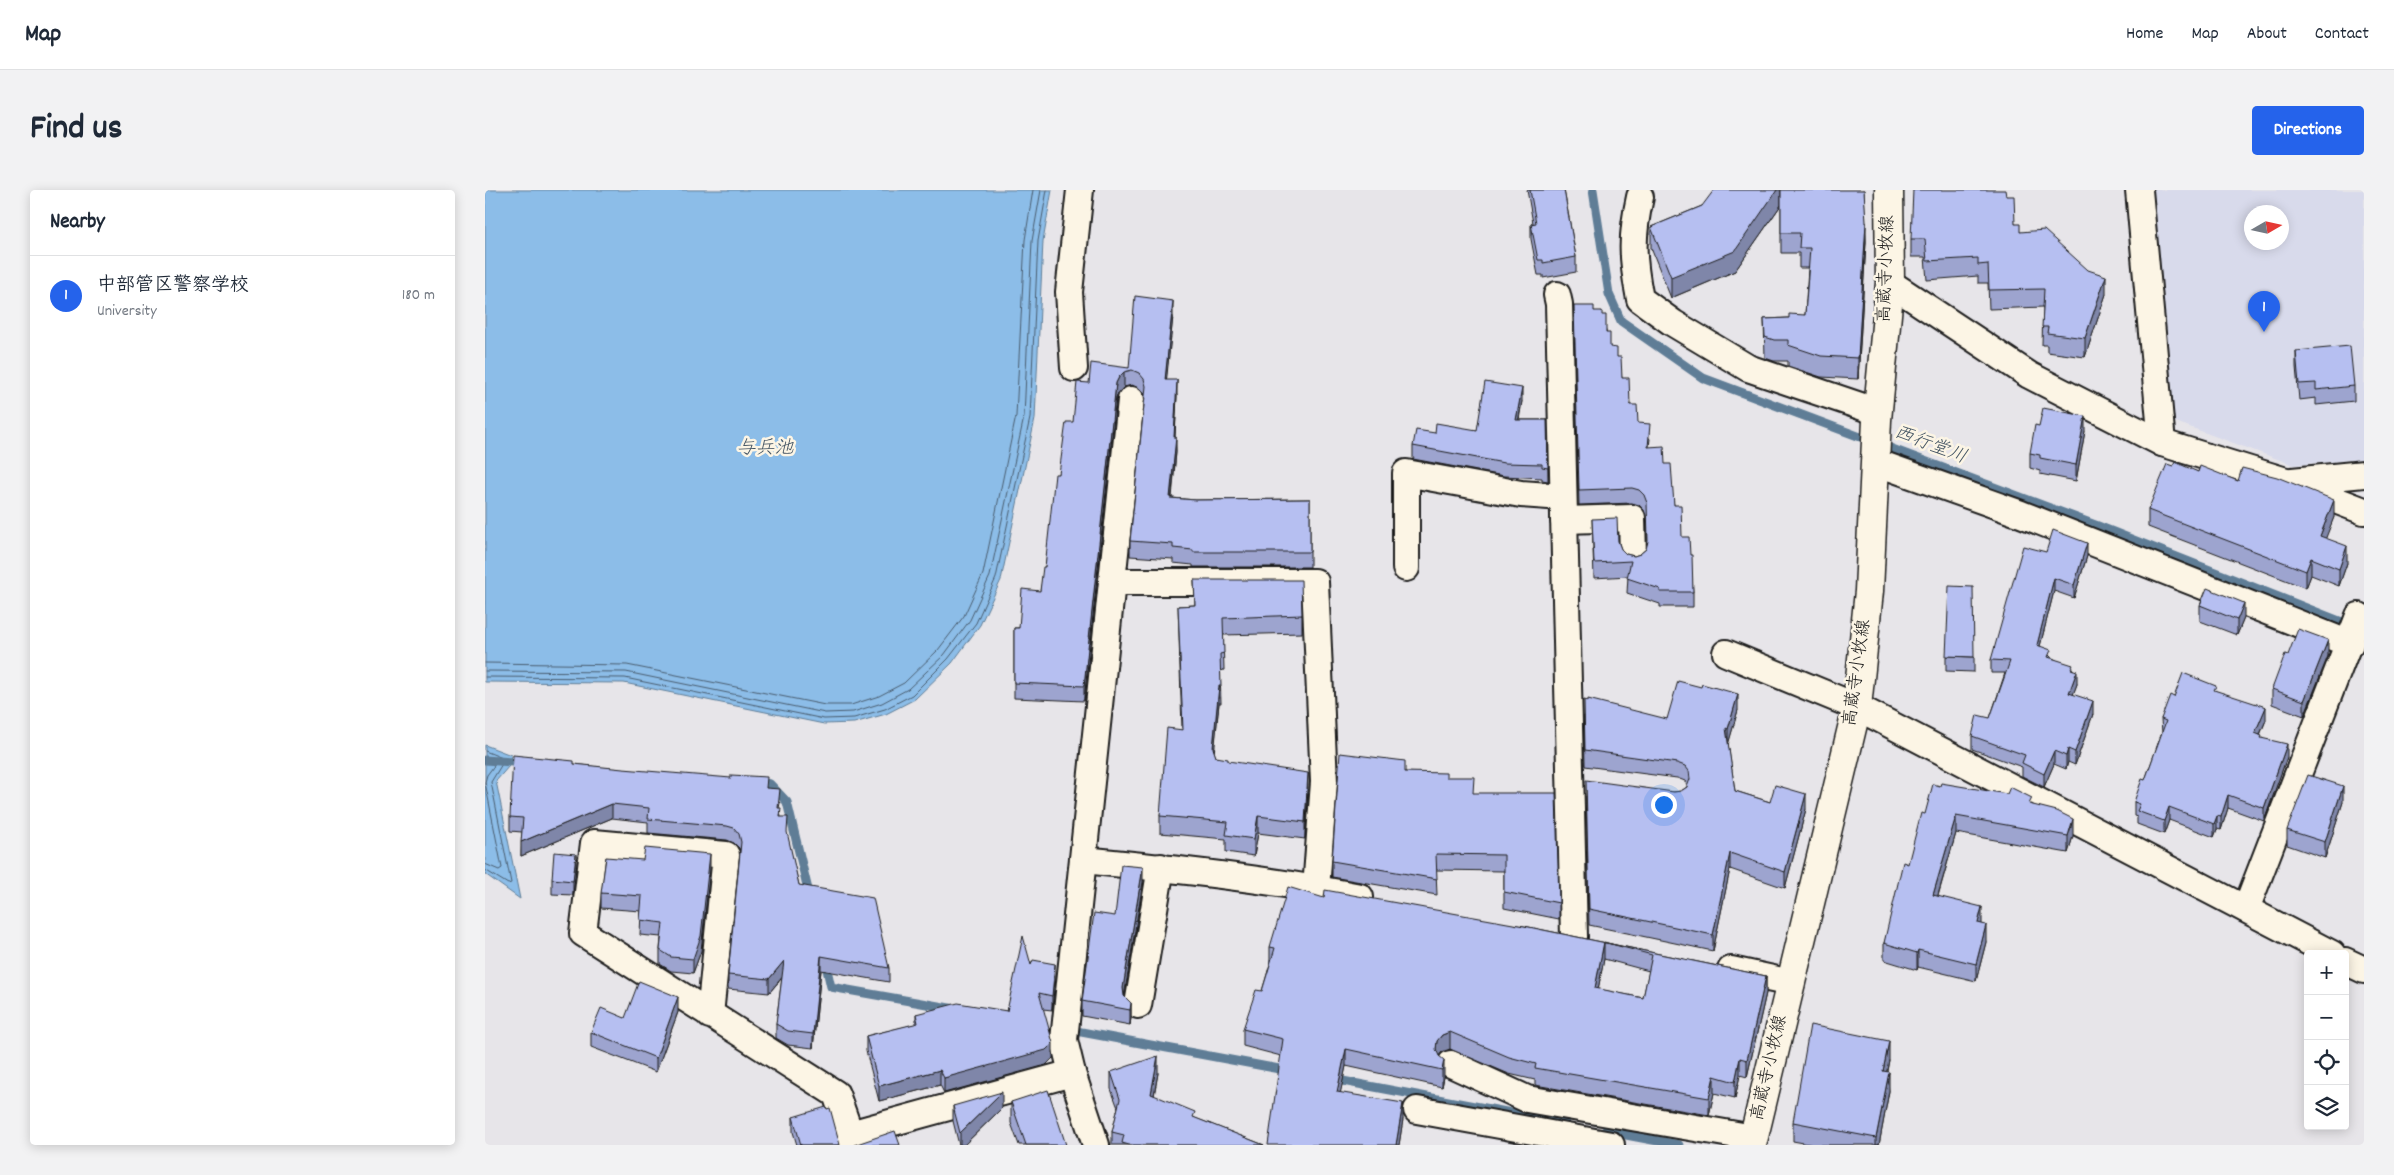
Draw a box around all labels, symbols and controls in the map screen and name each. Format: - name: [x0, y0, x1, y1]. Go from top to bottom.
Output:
- text: Map: [25, 18, 61, 52]
- text: Home: [2126, 22, 2163, 47]
- text: Map: [2191, 22, 2219, 47]
- text: About: [2247, 22, 2287, 47]
- text: Contact: [2315, 22, 2369, 47]
- text: Find us: [30, 105, 122, 155]
- button: Directions: [2252, 106, 2364, 155]
- north arrow: [2244, 205, 2289, 250]
- text: Nearby: [50, 208, 105, 238]
- street label: 高蔵寺小牧線: [1873, 215, 1901, 323]
- text: 中部管区警察学校: [97, 273, 249, 300]
- text: 1: [64, 284, 68, 307]
- text: 180 m: [402, 284, 435, 307]
- pin: 1: [2248, 291, 2280, 332]
- text: University: [97, 300, 157, 323]
- water label: 西行堂川: [1890, 420, 1970, 472]
- water label: 与兵池: [736, 436, 794, 463]
- street label: 高蔵寺小牧線: [1838, 618, 1878, 728]
- your location: [1651, 792, 1677, 818]
- map controls: [2304, 950, 2349, 1130]
- button: +: [2304, 950, 2349, 995]
- button: −: [2304, 995, 2349, 1040]
- street label: 高蔵寺小牧線: [1746, 1013, 1794, 1123]
- button: locate: [2304, 1040, 2349, 1085]
- button: layers: [2304, 1085, 2349, 1130]

